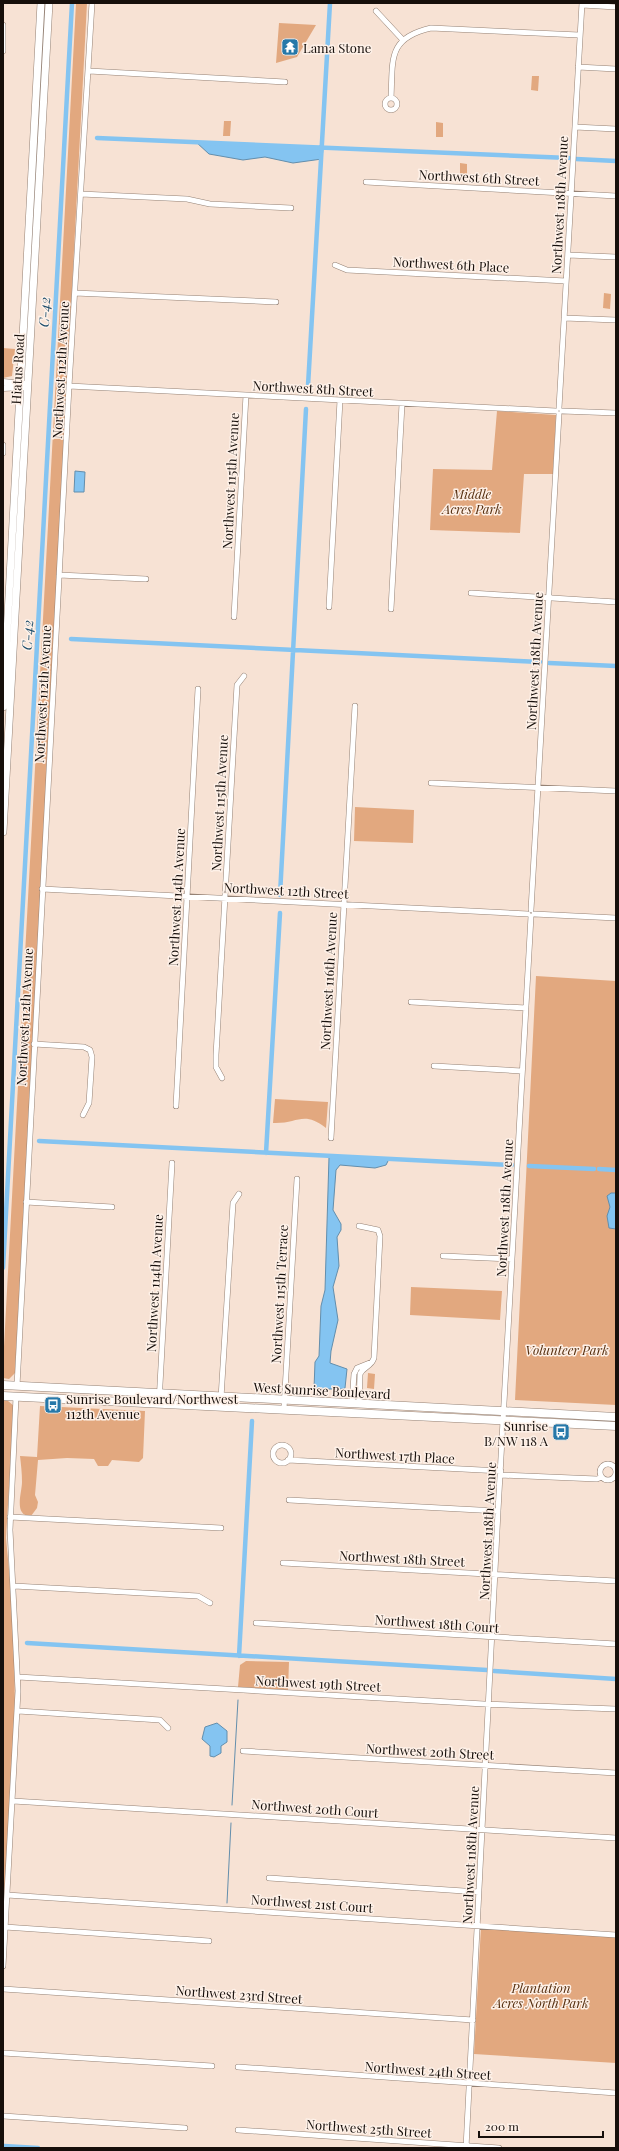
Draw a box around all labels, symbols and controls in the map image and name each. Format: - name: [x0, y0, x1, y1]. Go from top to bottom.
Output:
- temple icon: Lama Stone: [280, 37, 300, 57]
- place label: Lama Stone: [303, 39, 372, 56]
- street label: Northwest 118th Avenue: [547, 135, 571, 274]
- street label: Northwest 6th Street: [418, 165, 540, 189]
- street label: Northwest 6th Place: [392, 252, 510, 276]
- water label: C-42: [34, 296, 54, 328]
- street label: Northwest 112th Avenue: [48, 300, 72, 439]
- street label: Hiatus Road: [7, 333, 27, 405]
- street label: Northwest 8th Street: [252, 376, 374, 400]
- street label: Northwest 115th Avenue: [218, 412, 242, 550]
- park label: Middle Acres Park: [440, 485, 502, 517]
- street label: Northwest 118th Avenue: [522, 591, 546, 730]
- water label: C-42: [17, 619, 37, 651]
- street label: Northwest 112th Avenue: [30, 624, 54, 763]
- street label: Northwest 115th Avenue: [207, 734, 231, 872]
- street label: Northwest 114th Avenue: [164, 827, 188, 966]
- street label: Northwest 12th Street: [223, 878, 349, 902]
- street label: Northwest 116th Avenue: [316, 911, 340, 1050]
- street label: Northwest 112th Avenue: [12, 947, 36, 1086]
- street label: Northwest 118th Avenue: [492, 1138, 516, 1277]
- street label: Northwest 114th Avenue: [142, 1213, 166, 1352]
- street label: Northwest 115th Terrace: [267, 1224, 291, 1364]
- park label: Volunteer Park: [525, 1341, 609, 1358]
- street label: West Sunrise Boulevard: [252, 1378, 391, 1402]
- place label: Sunrise Boulevard/Northwest 112th Avenue: [66, 1390, 238, 1422]
- bus stop icon: Sunrise Boulevard/Northwest 112th Avenue: [43, 1395, 63, 1415]
- place label: Sunrise B/NW 118 A: [484, 1417, 549, 1449]
- bus stop icon: Sunrise B/NW 118 A: [551, 1422, 571, 1442]
- street label: Northwest 17th Place: [335, 1443, 456, 1467]
- street label: Northwest 118th Avenue: [475, 1461, 499, 1600]
- street label: Northwest 18th Street: [339, 1546, 466, 1570]
- street label: Northwest 18th Court: [374, 1610, 500, 1636]
- street label: Northwest 19th Street: [255, 1671, 382, 1695]
- street label: Northwest 20th Street: [365, 1739, 495, 1763]
- street label: Northwest 118th Avenue: [458, 1785, 482, 1924]
- street label: Northwest 20th Court: [251, 1795, 380, 1821]
- street label: Northwest 21st Court: [250, 1890, 374, 1916]
- park label: Plantation Acres North Park: [491, 1979, 589, 2011]
- street label: Northwest 23rd Street: [175, 1981, 303, 2007]
- street label: Northwest 24th Street: [364, 2057, 492, 2083]
- scale bar: [479, 2113, 603, 2139]
- street label: Northwest 25th Street: [306, 2115, 433, 2141]
- text: 200 m: [485, 2118, 519, 2134]

